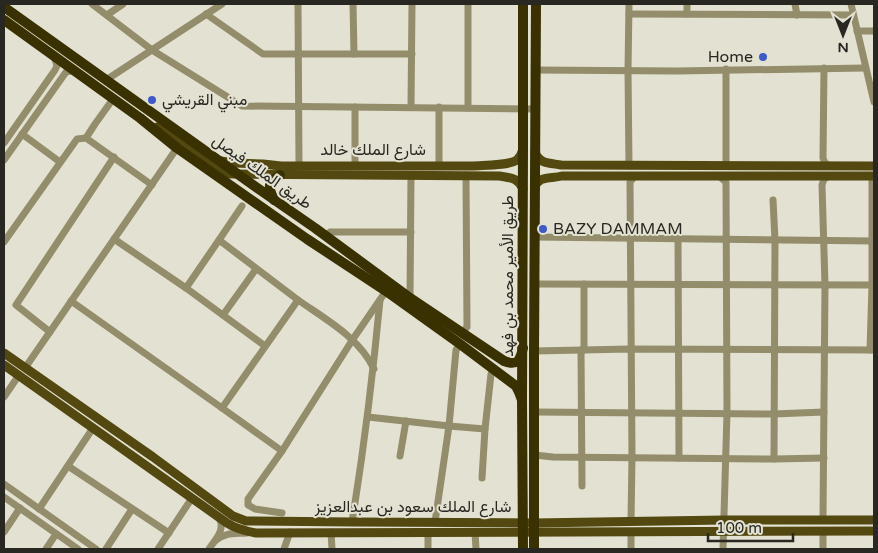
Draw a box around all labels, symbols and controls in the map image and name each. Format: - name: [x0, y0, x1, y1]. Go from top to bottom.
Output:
- north arrow: [818, 10, 868, 60]
- text: N: [837, 39, 849, 56]
- place label: Home: [708, 47, 753, 67]
- marker: Home: [757, 51, 769, 63]
- place label: مبني القريشي: [162, 90, 247, 113]
- marker: مبني القريشي: [146, 94, 158, 106]
- street label: طريق الملك فيصل: [208, 130, 316, 214]
- street label: شارع الملك خالد: [320, 140, 426, 161]
- street label: طريق الأمير محمد بن فهد: [498, 195, 518, 357]
- place label: BAZY DAMMAM: [553, 219, 683, 239]
- marker: BAZY DAMMAM: [537, 223, 549, 235]
- street label: شارع الملك سعود بن عبدالعزيز: [314, 497, 511, 518]
- scale bar: [708, 510, 793, 542]
- text: 100 m: [716, 519, 762, 537]

